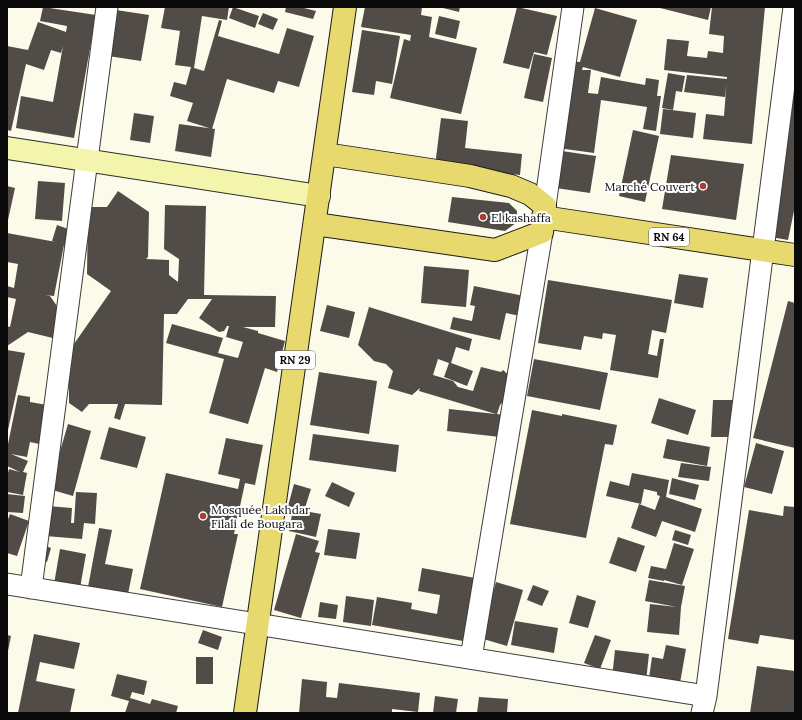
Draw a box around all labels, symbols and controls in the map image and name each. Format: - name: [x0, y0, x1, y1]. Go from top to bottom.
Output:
- place label: Marché Couvert: [605, 179, 695, 194]
- marker: Marché Couvert: [698, 181, 708, 191]
- place label: El kashaffa: [491, 210, 551, 225]
- marker: El kashaffa: [478, 212, 488, 222]
- road number: RN 64: [649, 228, 689, 246]
- road number: RN 29: [275, 351, 315, 369]
- place label: Mosquée Lakhdar Filali de Bougara: [211, 502, 311, 531]
- marker: Mosquée Lakhdar Filali de Bougara: [198, 511, 208, 521]

